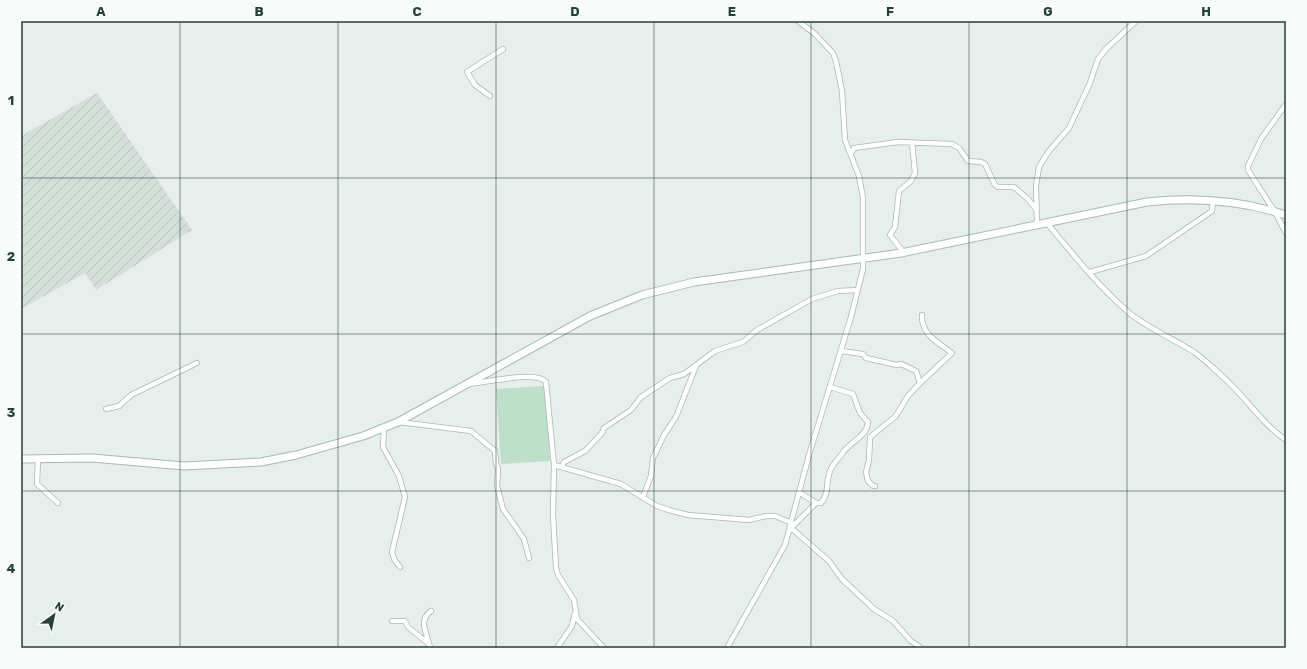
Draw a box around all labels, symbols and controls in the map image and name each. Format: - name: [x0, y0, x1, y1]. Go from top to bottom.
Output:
- text: A: [96, 4, 106, 19]
- text: B: [254, 4, 264, 19]
- text: C: [412, 4, 422, 19]
- text: D: [570, 4, 580, 19]
- text: E: [728, 4, 736, 19]
- text: F: [886, 4, 894, 19]
- text: G: [1043, 4, 1053, 19]
- text: H: [1201, 4, 1211, 19]
- text: 1: [8, 93, 14, 108]
- text: 2: [7, 249, 15, 264]
- text: 3: [7, 405, 16, 420]
- text: 4: [7, 561, 16, 576]
- north arrow: [34, 595, 74, 635]
- text: N: [52, 599, 66, 615]

